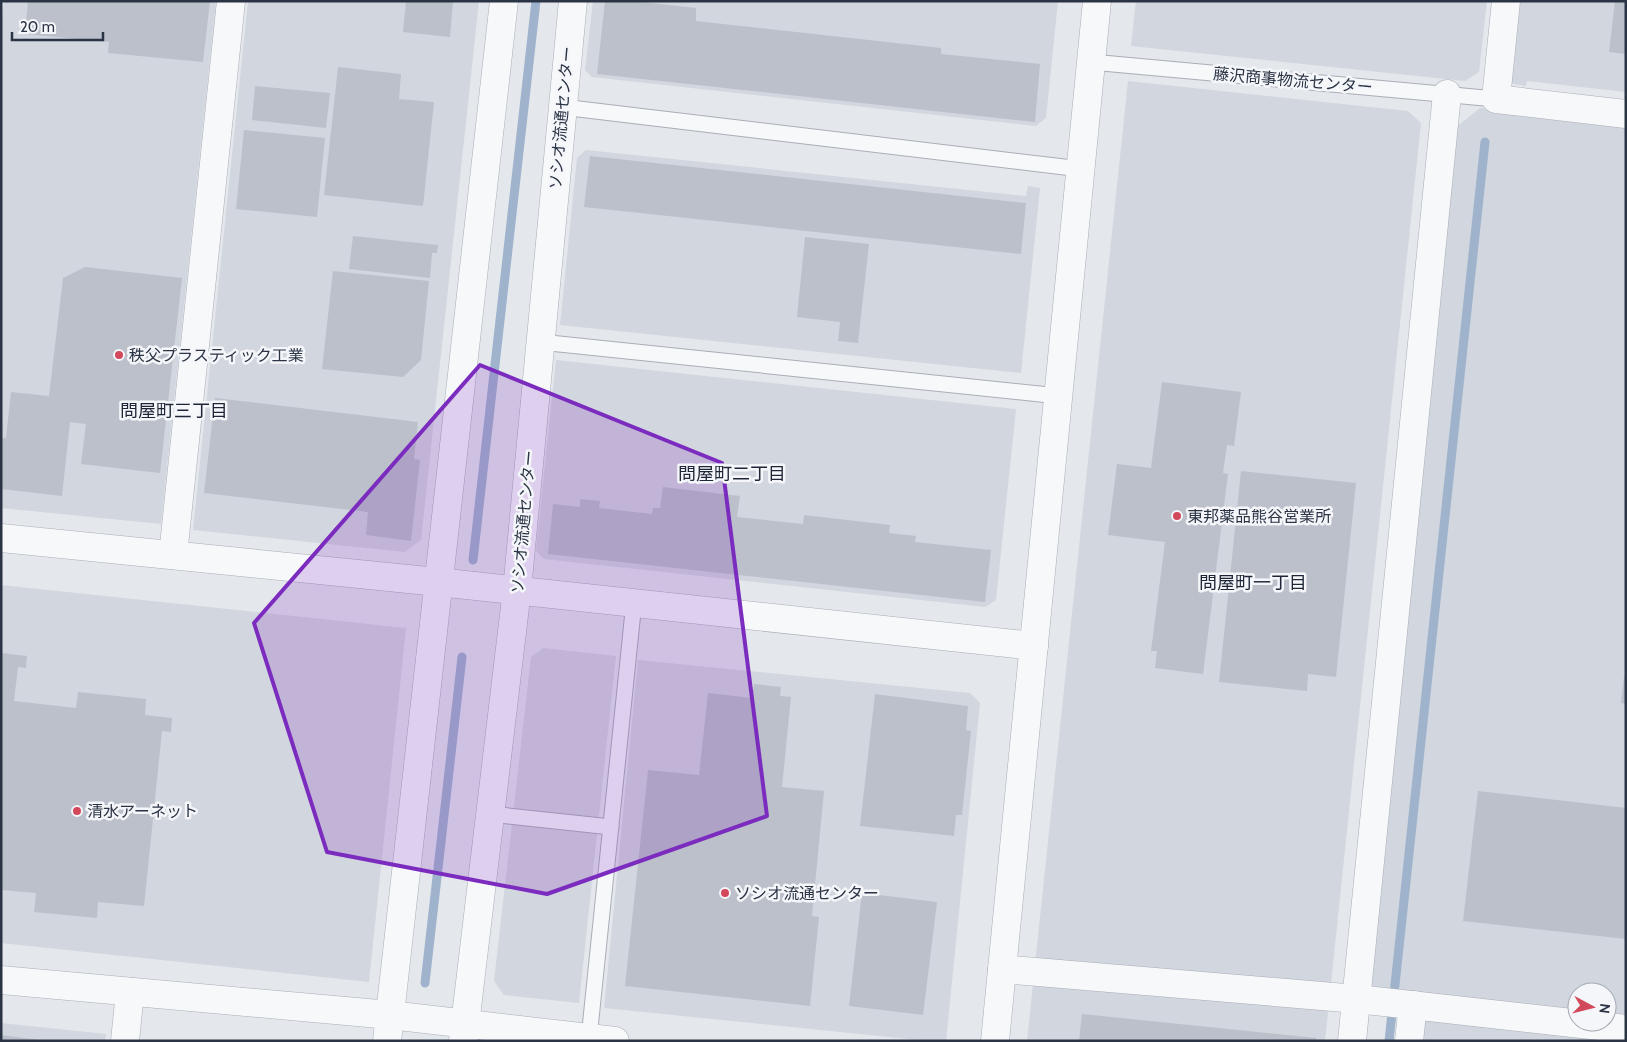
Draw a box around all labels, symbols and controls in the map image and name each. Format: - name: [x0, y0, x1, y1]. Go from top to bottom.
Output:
- scale bar: [12, 10, 104, 42]
- text: 20 m: [20, 18, 55, 36]
- street label: ソシオ流通センター: [546, 45, 577, 191]
- street label: 藤沢商事物流センター: [1212, 64, 1373, 97]
- place label: 秩父プラスティック工業: [129, 346, 304, 365]
- marker: 秩父プラスティック工業: [113, 349, 125, 361]
- district label: 問屋町三丁目: [120, 400, 228, 422]
- street label: ソシオ流通センター: [508, 449, 539, 595]
- district label: 問屋町二丁目: [678, 463, 786, 485]
- place label: 東邦薬品熊谷営業所: [1187, 507, 1331, 526]
- marker: 東邦薬品熊谷営業所: [1171, 510, 1183, 522]
- district label: 問屋町一丁目: [1199, 572, 1307, 594]
- place label: 清水アーネット: [87, 802, 198, 821]
- marker: 清水アーネット: [71, 805, 83, 817]
- place label: ソシオ流通センター: [735, 884, 879, 903]
- marker: ソシオ流通センター: [719, 887, 731, 899]
- north arrow: [1567, 982, 1617, 1032]
- text: N: [1595, 1003, 1614, 1015]

